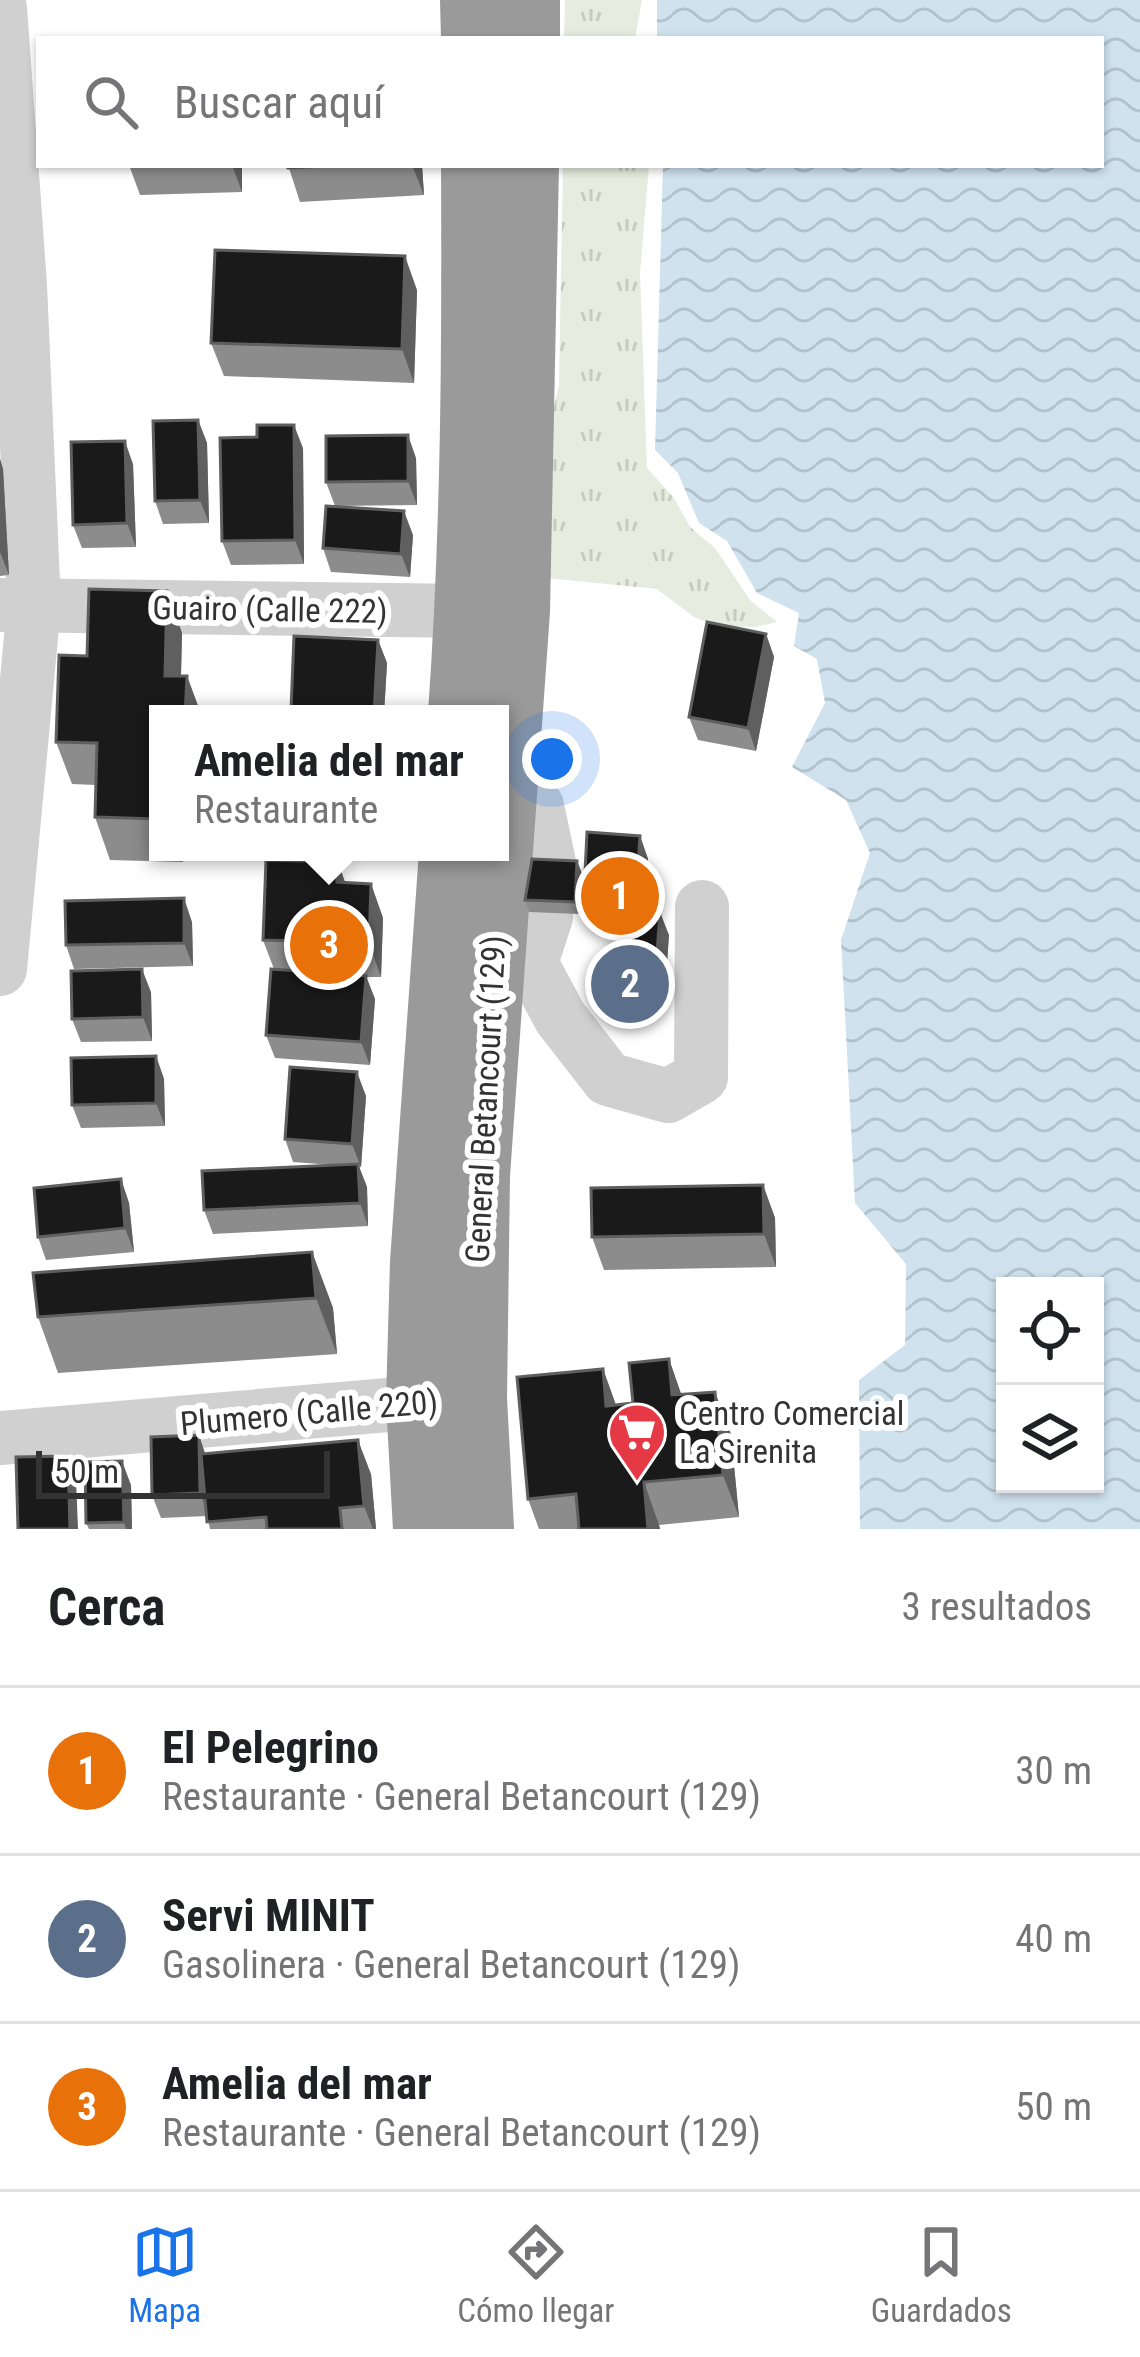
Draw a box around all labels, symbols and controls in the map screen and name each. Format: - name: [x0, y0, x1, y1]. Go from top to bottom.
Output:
- search box: [36, 36, 1104, 168]
- icon: search: [78, 69, 144, 135]
- text: Buscar aquí: [174, 76, 384, 129]
- street label: Guairo (Calle 222): [152, 588, 388, 631]
- popup: [149, 705, 509, 861]
- your location: [522, 729, 582, 789]
- text: Amelia del mar: [194, 734, 464, 787]
- text: Restaurante: [194, 787, 378, 833]
- pin: 1: [581, 851, 659, 941]
- pin: 3: [290, 900, 368, 990]
- street label: General Betancourt (129): [457, 934, 514, 1264]
- pin: 2: [591, 939, 669, 1029]
- map controls: [996, 1277, 1104, 1493]
- button: locate: [996, 1277, 1104, 1385]
- street label: Plumero (Calle 220): [179, 1382, 439, 1443]
- button: layers: [996, 1385, 1104, 1493]
- place label: Centro Comercial La Sirenita: [679, 1394, 904, 1471]
- supermarket icon: Centro Comercial La Sirenita: [606, 1401, 668, 1483]
- scale bar: [36, 1445, 330, 1498]
- text: 50 m: [54, 1452, 119, 1491]
- text: Cerca: [48, 1578, 165, 1637]
- text: 3 resultados: [901, 1584, 1092, 1630]
- text: El Pelegrino: [162, 1721, 379, 1774]
- text: 1: [77, 1748, 97, 1794]
- text: 30 m: [1015, 1748, 1092, 1794]
- text: Restaurante · General Betancourt (129): [162, 1774, 761, 1820]
- text: Servi MINIT: [162, 1889, 375, 1942]
- text: 2: [77, 1916, 97, 1962]
- text: 40 m: [1015, 1916, 1092, 1962]
- text: Gasolinera · General Betancourt (129): [162, 1942, 740, 1988]
- text: Amelia del mar: [162, 2057, 432, 2110]
- text: 3: [77, 2084, 97, 2130]
- text: 50 m: [1015, 2084, 1092, 2130]
- text: Restaurante · General Betancourt (129): [162, 2110, 761, 2156]
- tab: Mapa: [128, 2219, 201, 2330]
- tab: Cómo llegar: [457, 2219, 614, 2330]
- tab: Guardados: [871, 2219, 1012, 2330]

